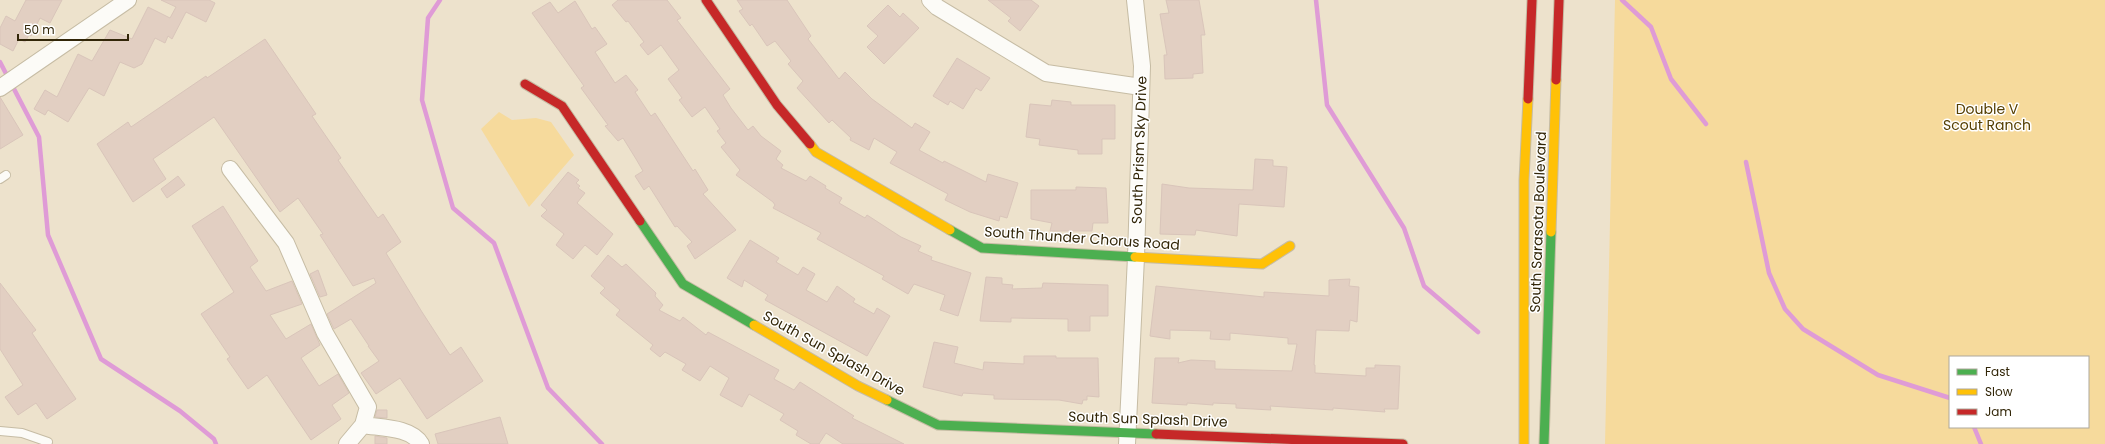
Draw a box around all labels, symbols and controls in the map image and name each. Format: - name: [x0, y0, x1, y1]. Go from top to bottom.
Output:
- scale bar: [18, 16, 128, 42]
- text: 50 m: [24, 21, 55, 38]
- street label: South Prism Sky Drive: [1126, 75, 1152, 224]
- park label: Double V Scout Ranch: [1943, 99, 2031, 135]
- street label: South Sarasota Boulevard: [1525, 131, 1551, 313]
- street label: South Thunder Chorus Road: [984, 221, 1180, 255]
- street label: South Sun Splash Drive: [759, 306, 909, 401]
- legend: [1949, 356, 2089, 428]
- text: Fast: [1985, 363, 2010, 380]
- text: Slow: [1985, 383, 2013, 400]
- text: Jam: [1985, 403, 2012, 420]
- street label: South Sun Splash Drive: [1068, 406, 1228, 432]

